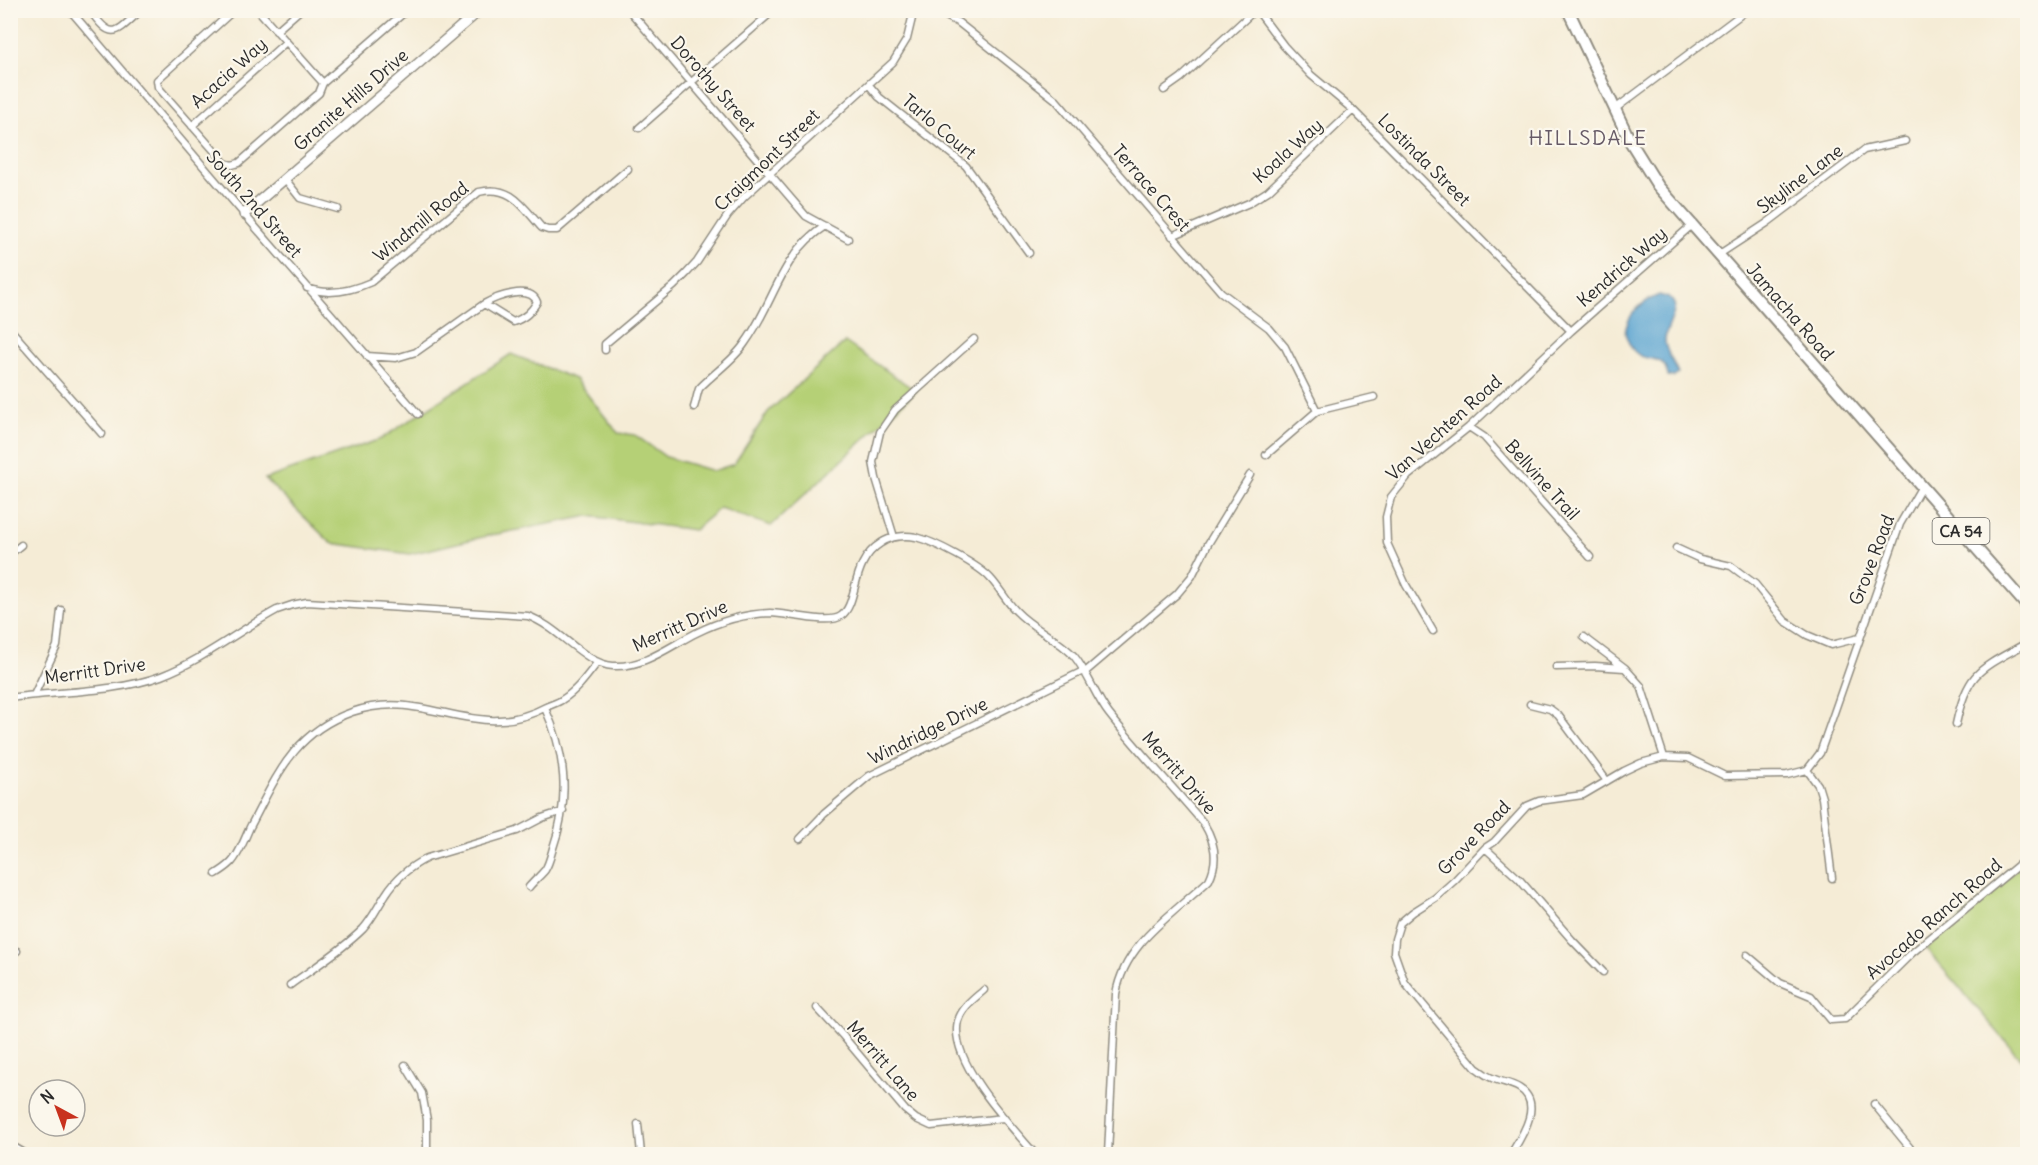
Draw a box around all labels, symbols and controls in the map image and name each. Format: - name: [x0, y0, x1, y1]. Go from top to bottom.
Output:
- street label: Dorothy Street: [666, 31, 761, 136]
- street label: Acacia Way: [186, 32, 272, 113]
- street label: Granite Hills Drive: [288, 43, 413, 156]
- street label: Tarlo Court: [897, 89, 981, 164]
- street label: Craigmont Street: [709, 104, 824, 216]
- street label: Lostinda Street: [1373, 109, 1475, 211]
- street label: Koala Way: [1248, 113, 1327, 188]
- district label: HILLSDALE: [1528, 125, 1648, 150]
- street label: Terrace Crest: [1107, 139, 1195, 236]
- street label: Skyline Lane: [1752, 139, 1847, 218]
- street label: South 2nd Street: [202, 145, 307, 262]
- street label: Windmill Road: [368, 176, 473, 267]
- street label: Kendrick Way: [1572, 221, 1671, 312]
- street label: Jamacha Road: [1742, 258, 1839, 365]
- street label: Van Vechten Road: [1381, 369, 1507, 486]
- street label: Bellvine Trail: [1500, 435, 1585, 525]
- street label: Grove Road: [1844, 511, 1899, 608]
- road number: CA 54: [1932, 518, 1990, 544]
- street label: Merritt Drive: [629, 594, 731, 657]
- street label: Merritt Drive: [43, 652, 147, 689]
- street label: Windridge Drive: [864, 692, 991, 769]
- street label: Merritt Drive: [1137, 727, 1221, 819]
- street label: Grove Road: [1432, 795, 1515, 880]
- street label: Avocado Ranch Road: [1861, 853, 2007, 984]
- street label: Merritt Lane: [842, 1016, 925, 1106]
- north arrow: [27, 1078, 87, 1138]
- text: N: [36, 1086, 58, 1108]

